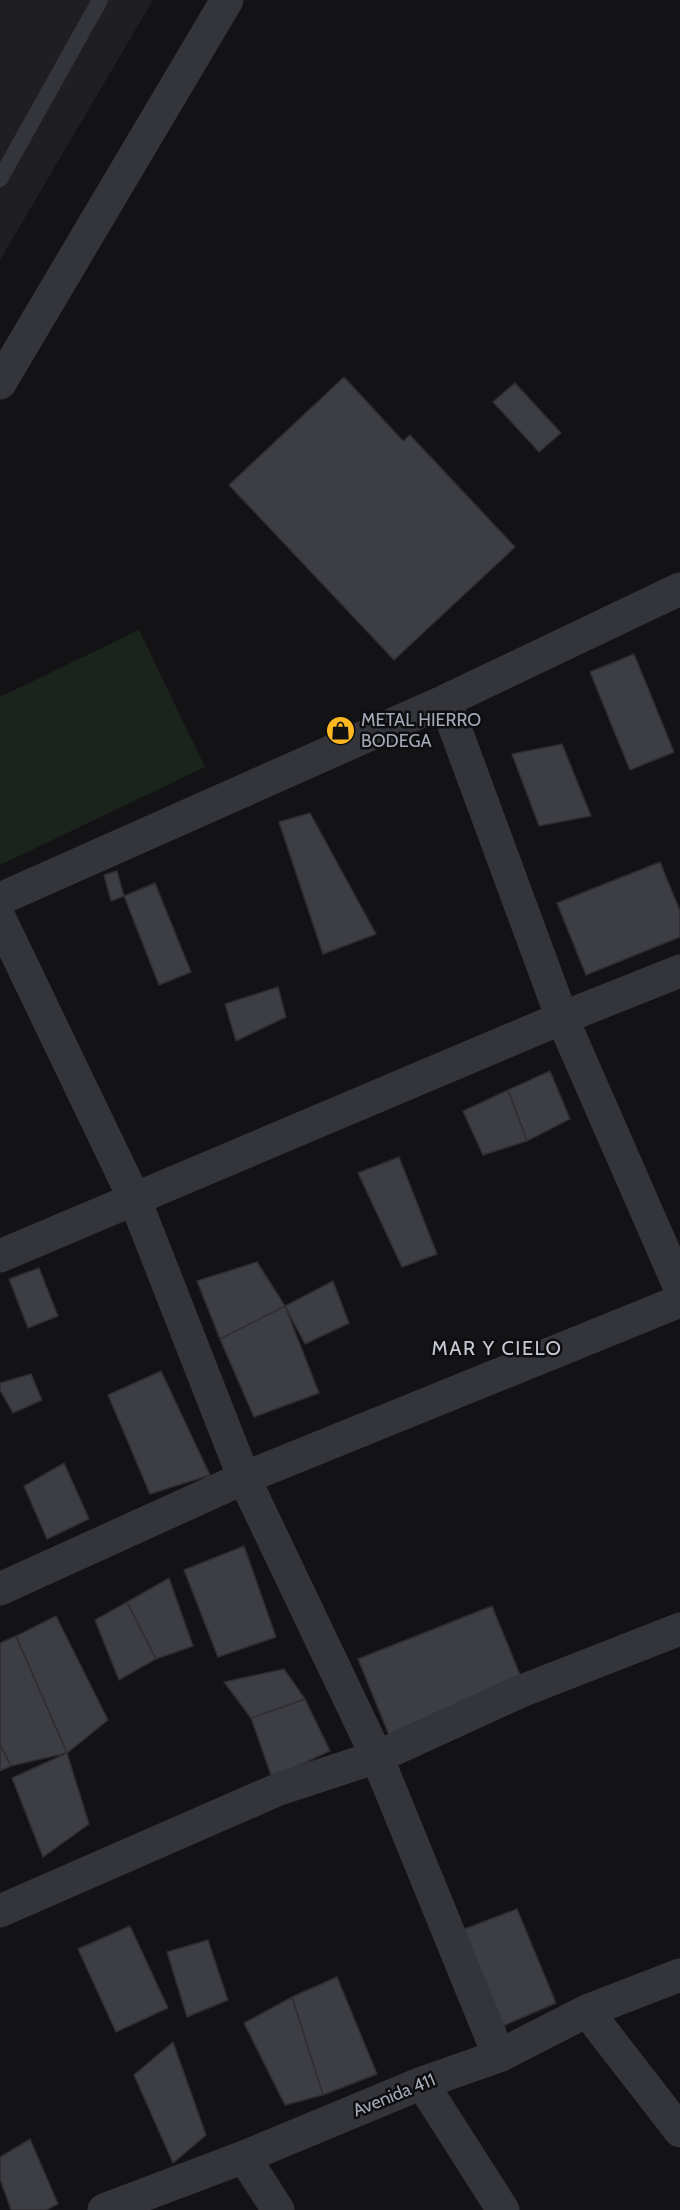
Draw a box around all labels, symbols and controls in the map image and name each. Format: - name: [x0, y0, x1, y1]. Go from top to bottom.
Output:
- place label: METAL HIERRO BODEGA: [361, 709, 481, 752]
- shop icon: METAL HIERRO BODEGA: [324, 714, 356, 746]
- district label: MAR Y CIELO: [432, 1336, 562, 1360]
- street label: Avenida 411: [350, 2068, 438, 2122]

